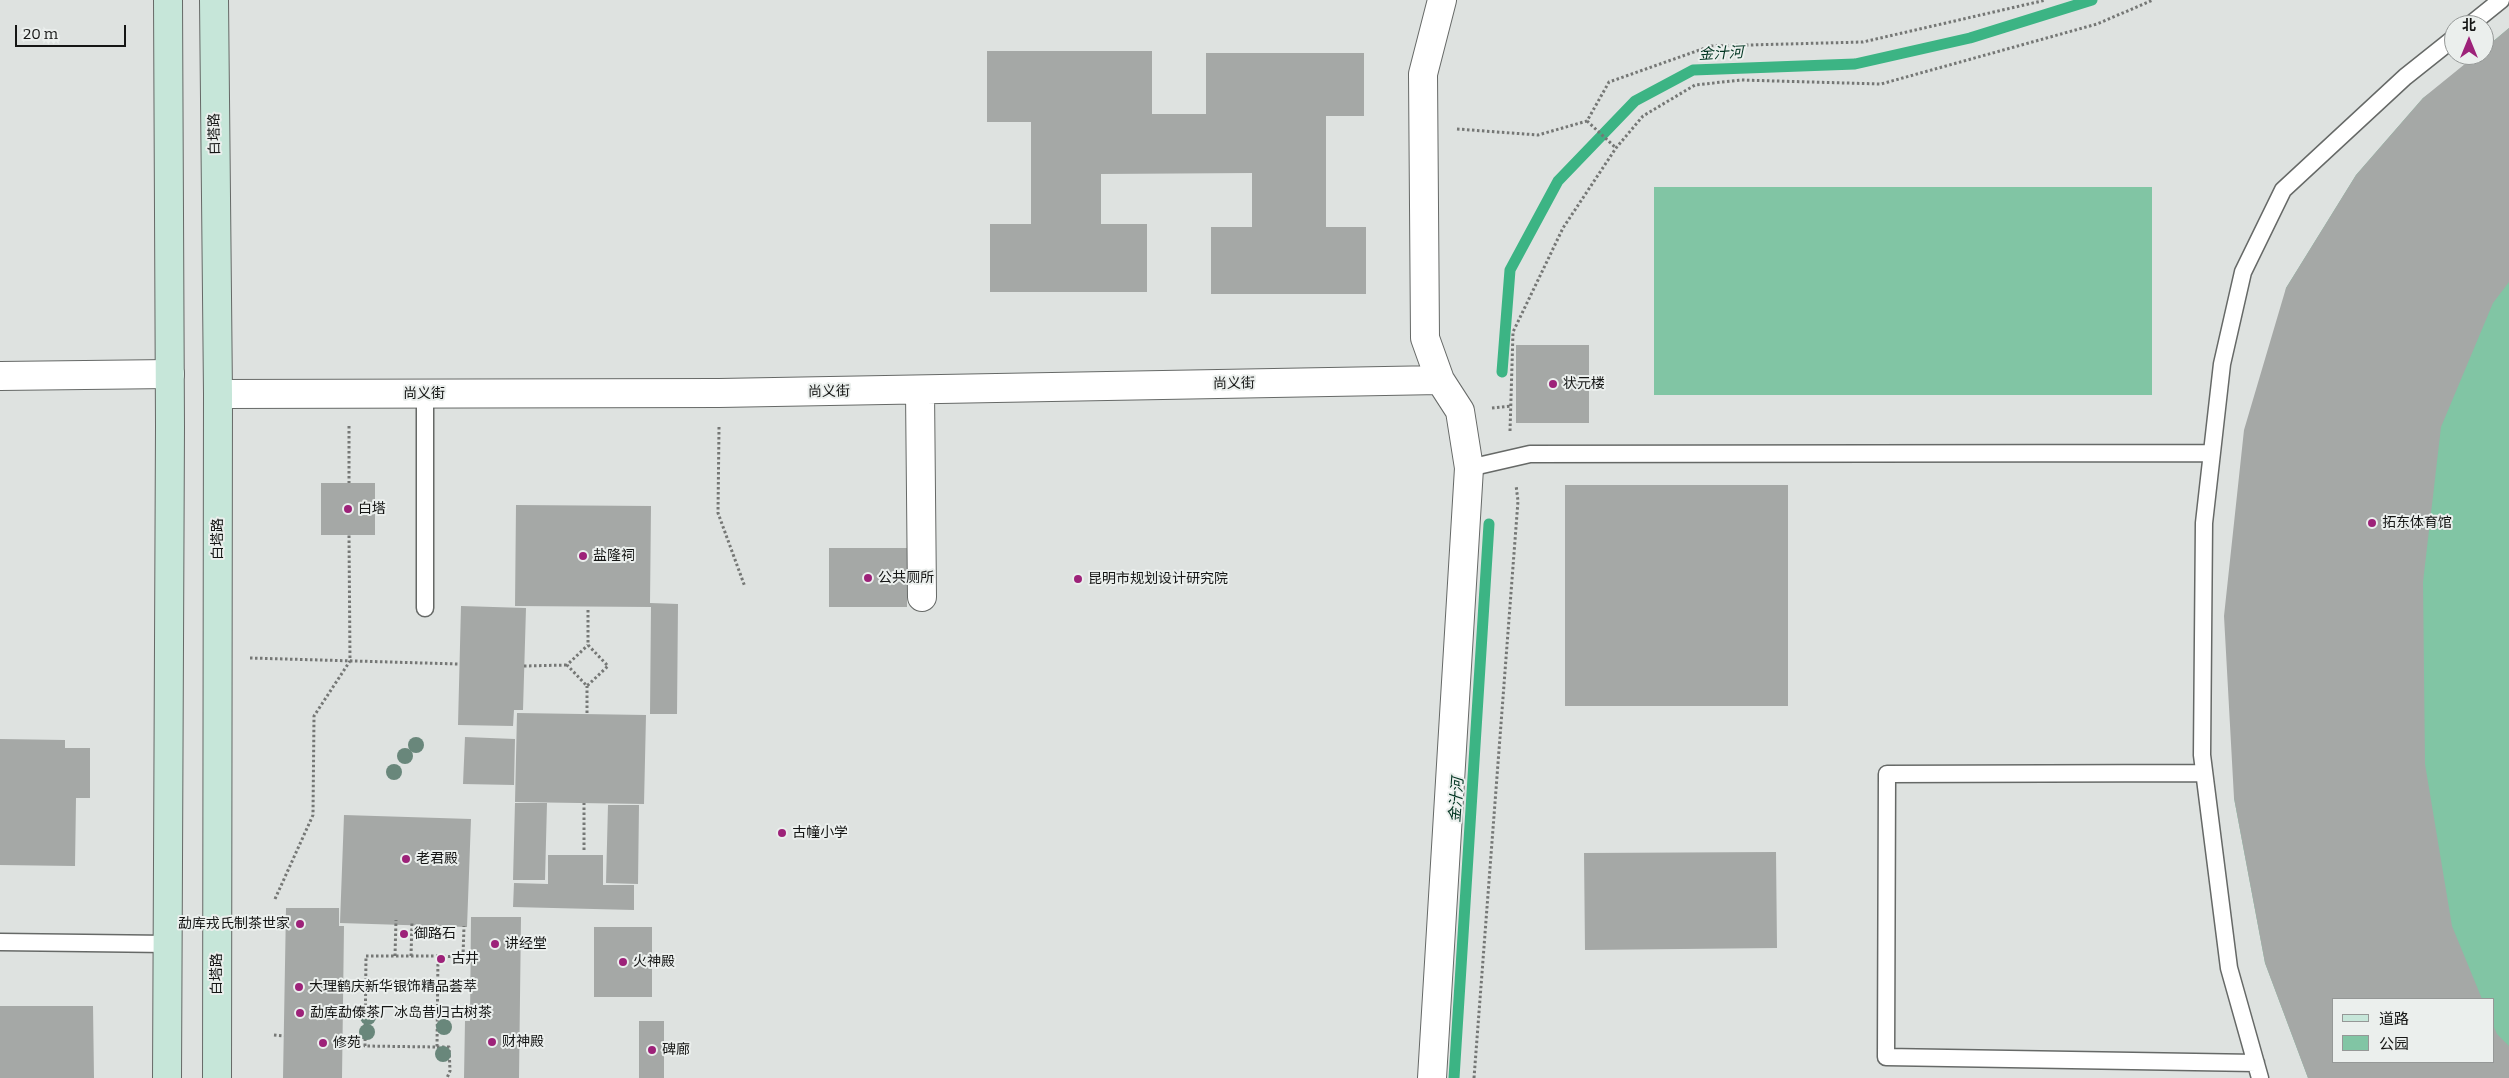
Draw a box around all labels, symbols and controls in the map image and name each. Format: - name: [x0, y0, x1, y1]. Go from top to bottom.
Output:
- scale bar: [18, 15, 129, 47]
- north arrow: [2444, 15, 2494, 65]
- text: 北: [2462, 17, 2476, 34]
- text: 20 m: [23, 25, 58, 43]
- water label: 金汁河: [1698, 44, 1744, 64]
- street label: 白塔路: [206, 113, 224, 155]
- street label: 尚义街: [1213, 375, 1255, 393]
- place label: 状元楼: [1563, 376, 1605, 392]
- marker: 状元楼: [1547, 378, 1559, 390]
- street label: 尚义街: [808, 383, 850, 401]
- street label: 尚义街: [403, 386, 445, 402]
- place label: 白塔: [358, 501, 386, 517]
- marker: 白塔: [342, 503, 354, 515]
- place label: 拓东体育馆: [2382, 515, 2452, 531]
- marker: 拓东体育馆: [2366, 517, 2378, 529]
- street label: 白塔路: [210, 518, 226, 560]
- place label: 盐隆祠: [593, 548, 635, 564]
- marker: 盐隆祠: [577, 550, 589, 562]
- place label: 公共厕所: [878, 570, 934, 586]
- place label: 昆明市规划设计研究院: [1088, 571, 1228, 587]
- marker: 公共厕所: [862, 572, 874, 584]
- marker: 昆明市规划设计研究院: [1072, 573, 1084, 585]
- water label: 金汁河: [1446, 777, 1468, 823]
- place label: 古幢小学: [792, 825, 848, 841]
- marker: 古幢小学: [776, 827, 788, 839]
- place label: 老君殿: [416, 851, 458, 867]
- marker: 老君殿: [400, 853, 412, 865]
- place label: 勐库戎氏制茶世家: [178, 916, 290, 932]
- marker: 勐库戎氏制茶世家: [294, 918, 306, 930]
- place label: 御路石: [414, 926, 456, 942]
- marker: 御路石: [398, 928, 410, 940]
- place label: 讲经堂: [505, 936, 547, 952]
- marker: 讲经堂: [489, 938, 501, 950]
- place label: 古井: [451, 951, 479, 967]
- street label: 白塔路: [209, 953, 225, 995]
- marker: 古井: [435, 953, 447, 965]
- place label: 火神殿: [633, 954, 675, 970]
- marker: 火神殿: [617, 956, 629, 968]
- place label: 大理鹤庆新华银饰精品荟萃: [309, 979, 477, 995]
- marker: 大理鹤庆新华银饰精品荟萃: [293, 981, 305, 993]
- legend: [2332, 998, 2494, 1063]
- place label: 勐库勐傣茶厂冰岛昔归古树茶: [310, 1005, 492, 1021]
- marker: 勐库勐傣茶厂冰岛昔归古树茶: [294, 1007, 306, 1019]
- text: 道路: [2379, 1010, 2409, 1028]
- place label: 财神殿: [502, 1034, 544, 1050]
- place label: 修苑: [333, 1035, 361, 1051]
- text: 公园: [2379, 1035, 2409, 1053]
- marker: 财神殿: [486, 1036, 498, 1048]
- marker: 修苑: [317, 1037, 329, 1049]
- place label: 碑廊: [662, 1042, 690, 1058]
- marker: 碑廊: [646, 1044, 658, 1056]

